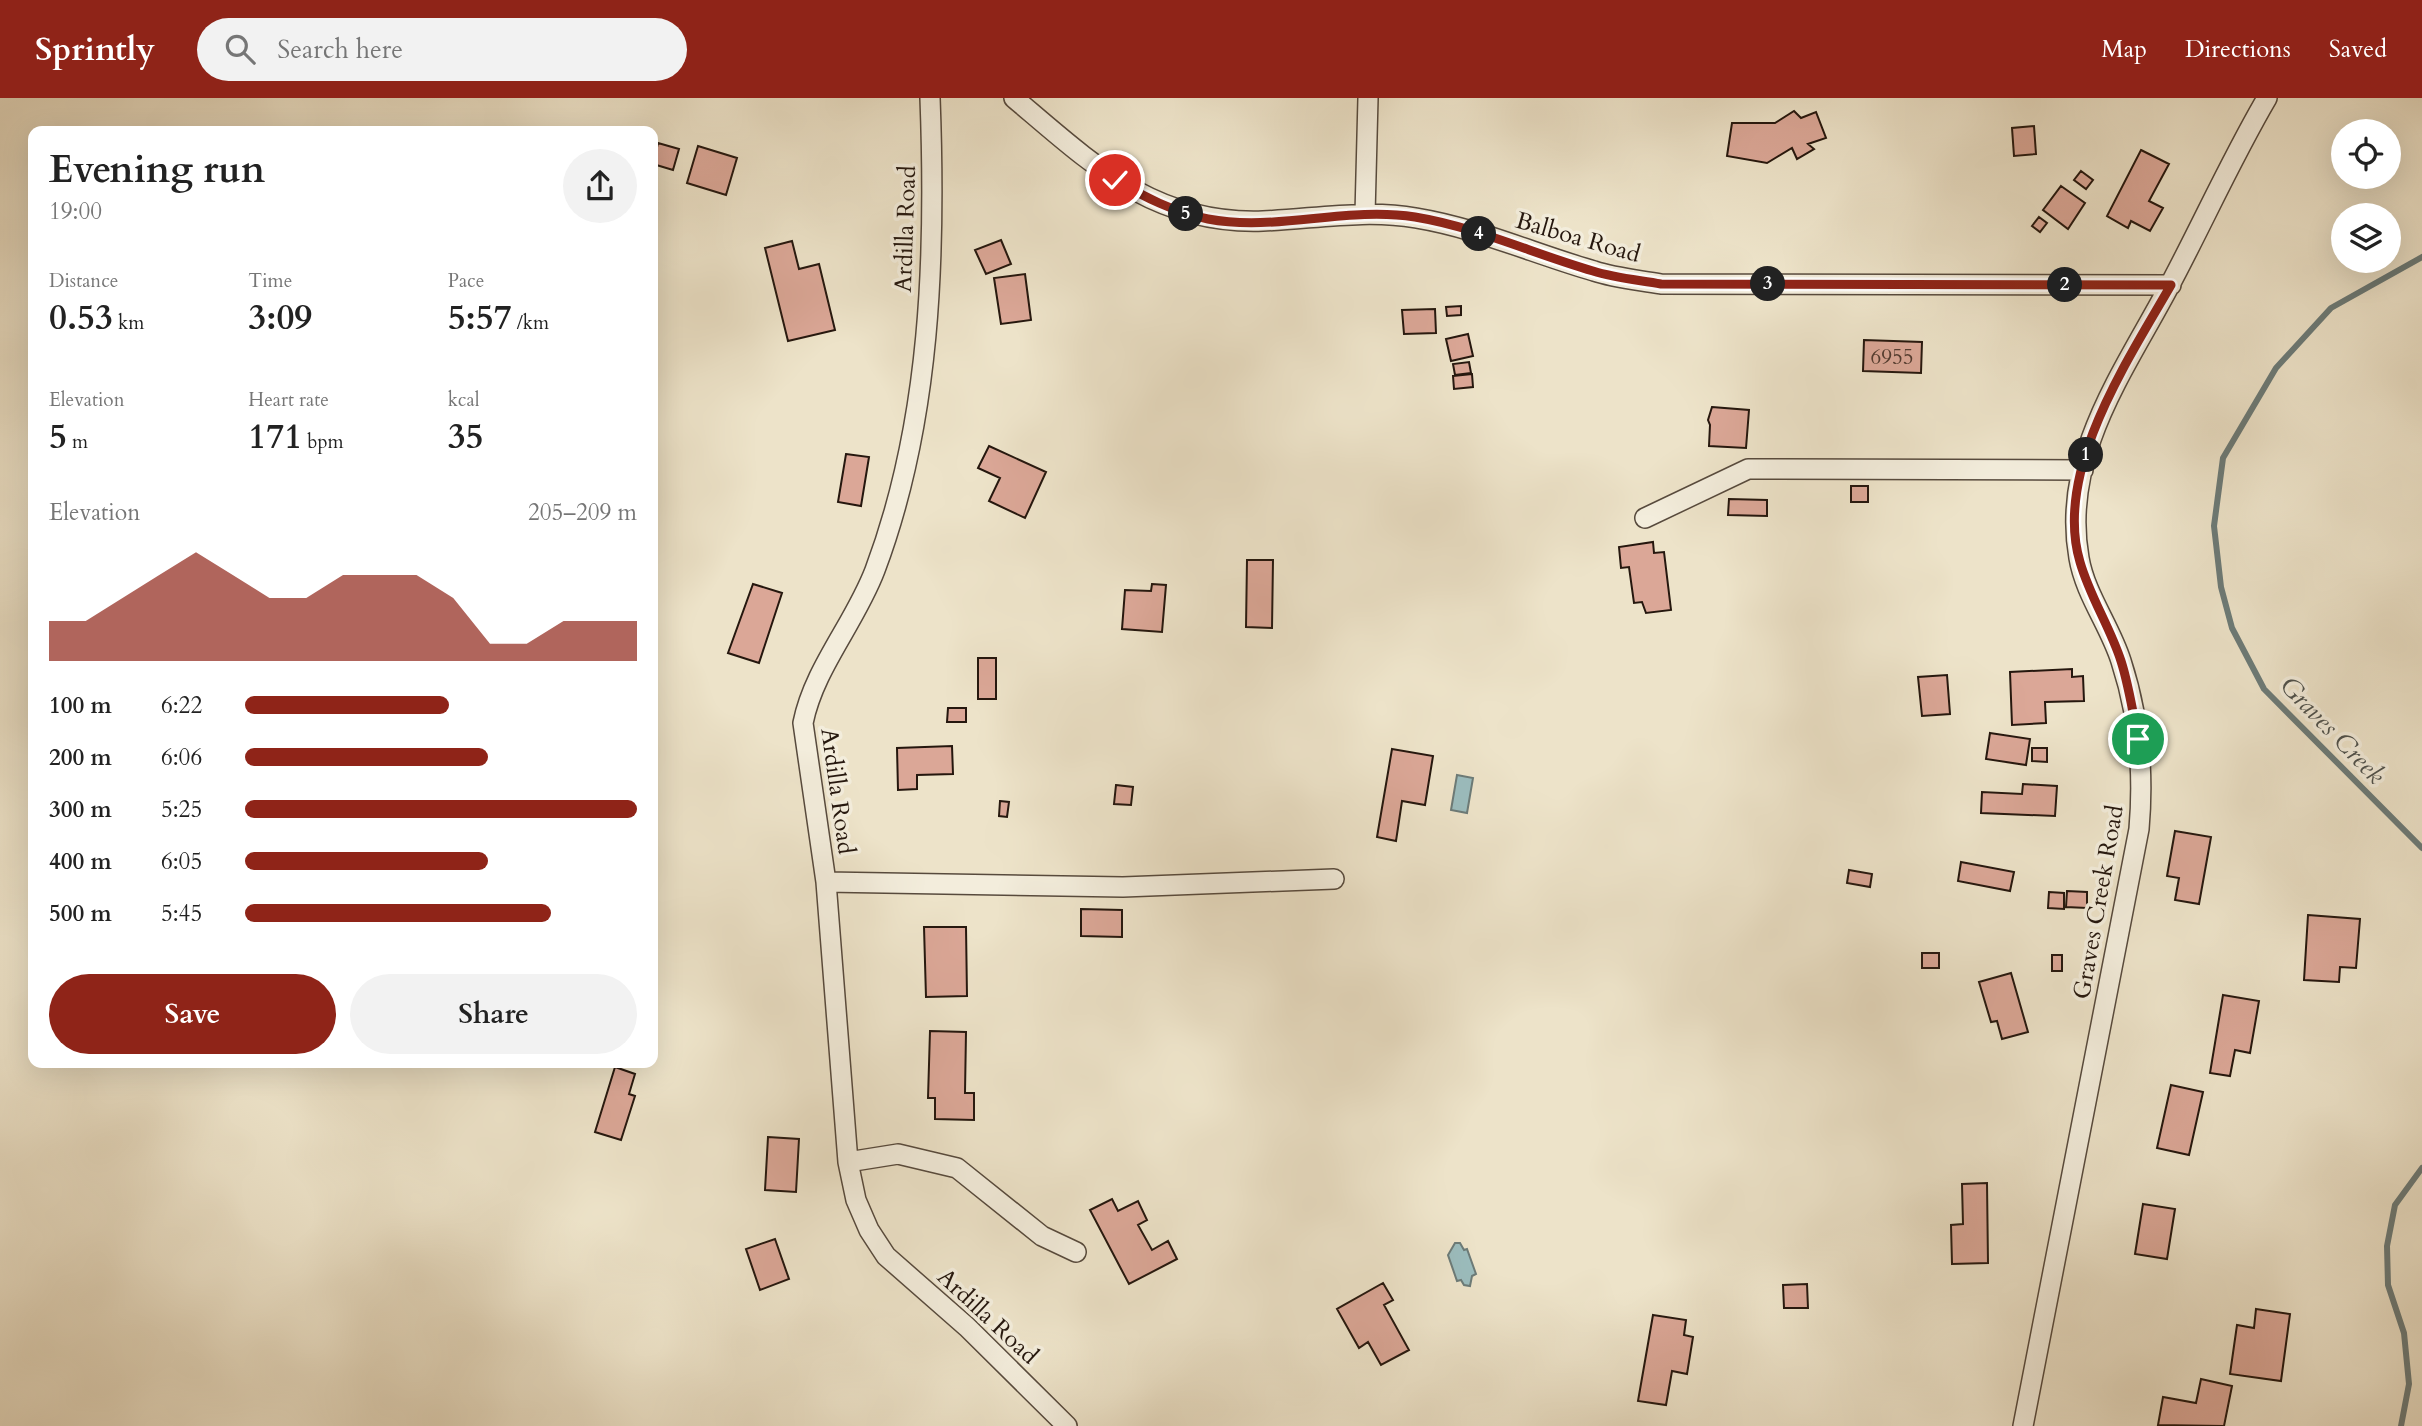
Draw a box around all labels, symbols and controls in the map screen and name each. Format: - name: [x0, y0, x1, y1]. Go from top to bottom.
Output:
- search box: [197, 18, 687, 81]
- text: Sprintly: [35, 27, 155, 72]
- icon: search: [221, 30, 259, 68]
- text: Search here: [277, 32, 403, 67]
- text: Map: [2101, 33, 2147, 66]
- text: Directions: [2185, 33, 2291, 66]
- text: Saved: [2329, 33, 2387, 66]
- map controls: [2331, 119, 2401, 273]
- button: locate: [2331, 119, 2401, 189]
- text: Evening run: [49, 144, 265, 196]
- button: share: [563, 149, 637, 223]
- pin: [1085, 150, 1145, 210]
- icon: check: [1096, 161, 1134, 199]
- street label: Ardilla Road: [887, 165, 924, 293]
- text: 19:00: [49, 196, 102, 227]
- pin: 5: [1168, 197, 1204, 232]
- text: 5: [1181, 200, 1190, 226]
- button: layers: [2331, 203, 2401, 273]
- street label: Balboa Road: [1512, 204, 1644, 271]
- pin: 4: [1462, 216, 1496, 252]
- text: 4: [1474, 220, 1483, 246]
- pin: 3: [1750, 266, 1786, 302]
- text: Distance: [49, 268, 118, 294]
- text: Time: [248, 268, 292, 294]
- text: Pace: [448, 268, 484, 294]
- pin: 2: [2048, 268, 2082, 302]
- text: 3: [1763, 270, 1772, 296]
- text: 2: [2060, 271, 2069, 297]
- text: 0.53: [49, 294, 113, 342]
- text: 3:09: [248, 294, 312, 342]
- text: 5:57: [448, 294, 512, 342]
- text: km: [113, 310, 144, 336]
- text: /km: [512, 310, 549, 336]
- house number: 6955: [1870, 343, 1914, 372]
- text: Elevation: [49, 387, 124, 413]
- text: Heart rate: [248, 387, 329, 413]
- text: kcal: [448, 387, 480, 413]
- text: 5: [49, 413, 67, 461]
- text: 171: [248, 413, 302, 461]
- text: 35: [448, 413, 484, 461]
- text: m: [67, 429, 88, 455]
- text: bpm: [302, 429, 344, 455]
- pin: 1: [2068, 438, 2104, 472]
- text: 1: [2081, 441, 2090, 467]
- text: Elevation: [49, 497, 140, 528]
- text: 205–209 m: [528, 497, 637, 528]
- water label: Graves Creek: [2272, 669, 2393, 792]
- text: 100 m: [49, 690, 112, 721]
- text: 6:22: [161, 690, 202, 721]
- pin: [2108, 709, 2168, 769]
- icon: arrive: [2119, 720, 2157, 758]
- street label: Ardilla Road: [812, 726, 863, 857]
- text: 200 m: [49, 742, 112, 773]
- text: 6:06: [161, 742, 202, 773]
- text: 300 m: [49, 794, 112, 825]
- text: 5:25: [161, 794, 202, 825]
- street label: Graves Creek Road: [2065, 802, 2132, 1002]
- text: 400 m: [49, 846, 112, 877]
- text: 6:05: [161, 846, 202, 877]
- text: 500 m: [49, 898, 112, 929]
- text: 5:45: [161, 898, 202, 929]
- button: Save: [49, 974, 336, 1054]
- button: Share: [350, 974, 637, 1054]
- street label: Ardilla Road: [930, 1261, 1046, 1372]

